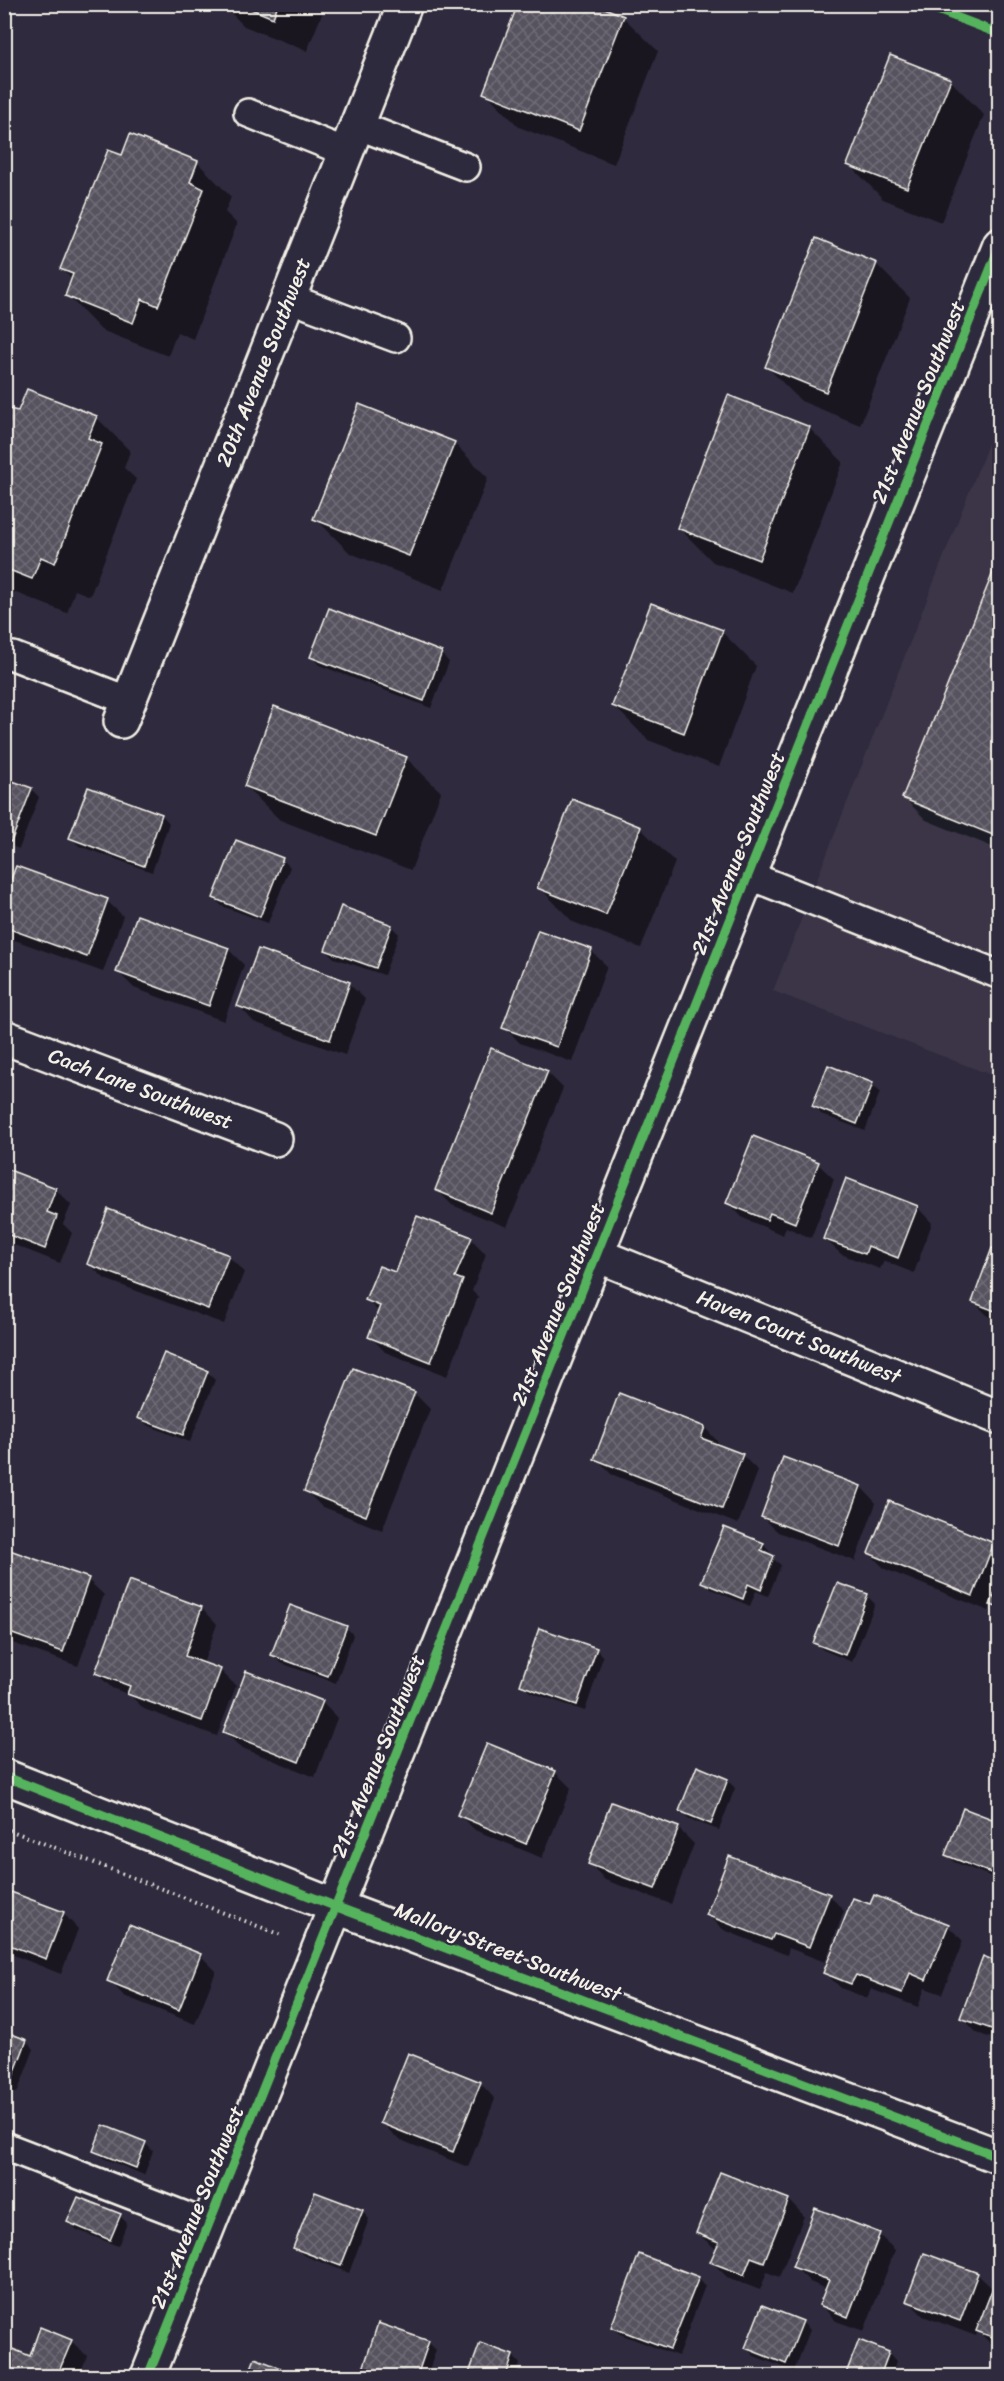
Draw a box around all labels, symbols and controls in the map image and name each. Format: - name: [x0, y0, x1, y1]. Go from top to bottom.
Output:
- street label: 20th Avenue Southwest: [205, 252, 322, 473]
- street label: 21st Avenue Southwest: [860, 294, 976, 510]
- street label: 21st Avenue Southwest: [680, 745, 796, 961]
- street label: Cach Lane Southwest: [43, 1036, 238, 1141]
- street label: 21st Avenue Southwest: [500, 1196, 616, 1412]
- street label: Haven Court Southwest: [691, 1278, 909, 1396]
- street label: 21st Avenue Southwest: [320, 1648, 436, 1864]
- street label: Mallory Street Southwest: [389, 1891, 629, 2013]
- street label: 21st Avenue Southwest: [139, 2099, 255, 2315]

